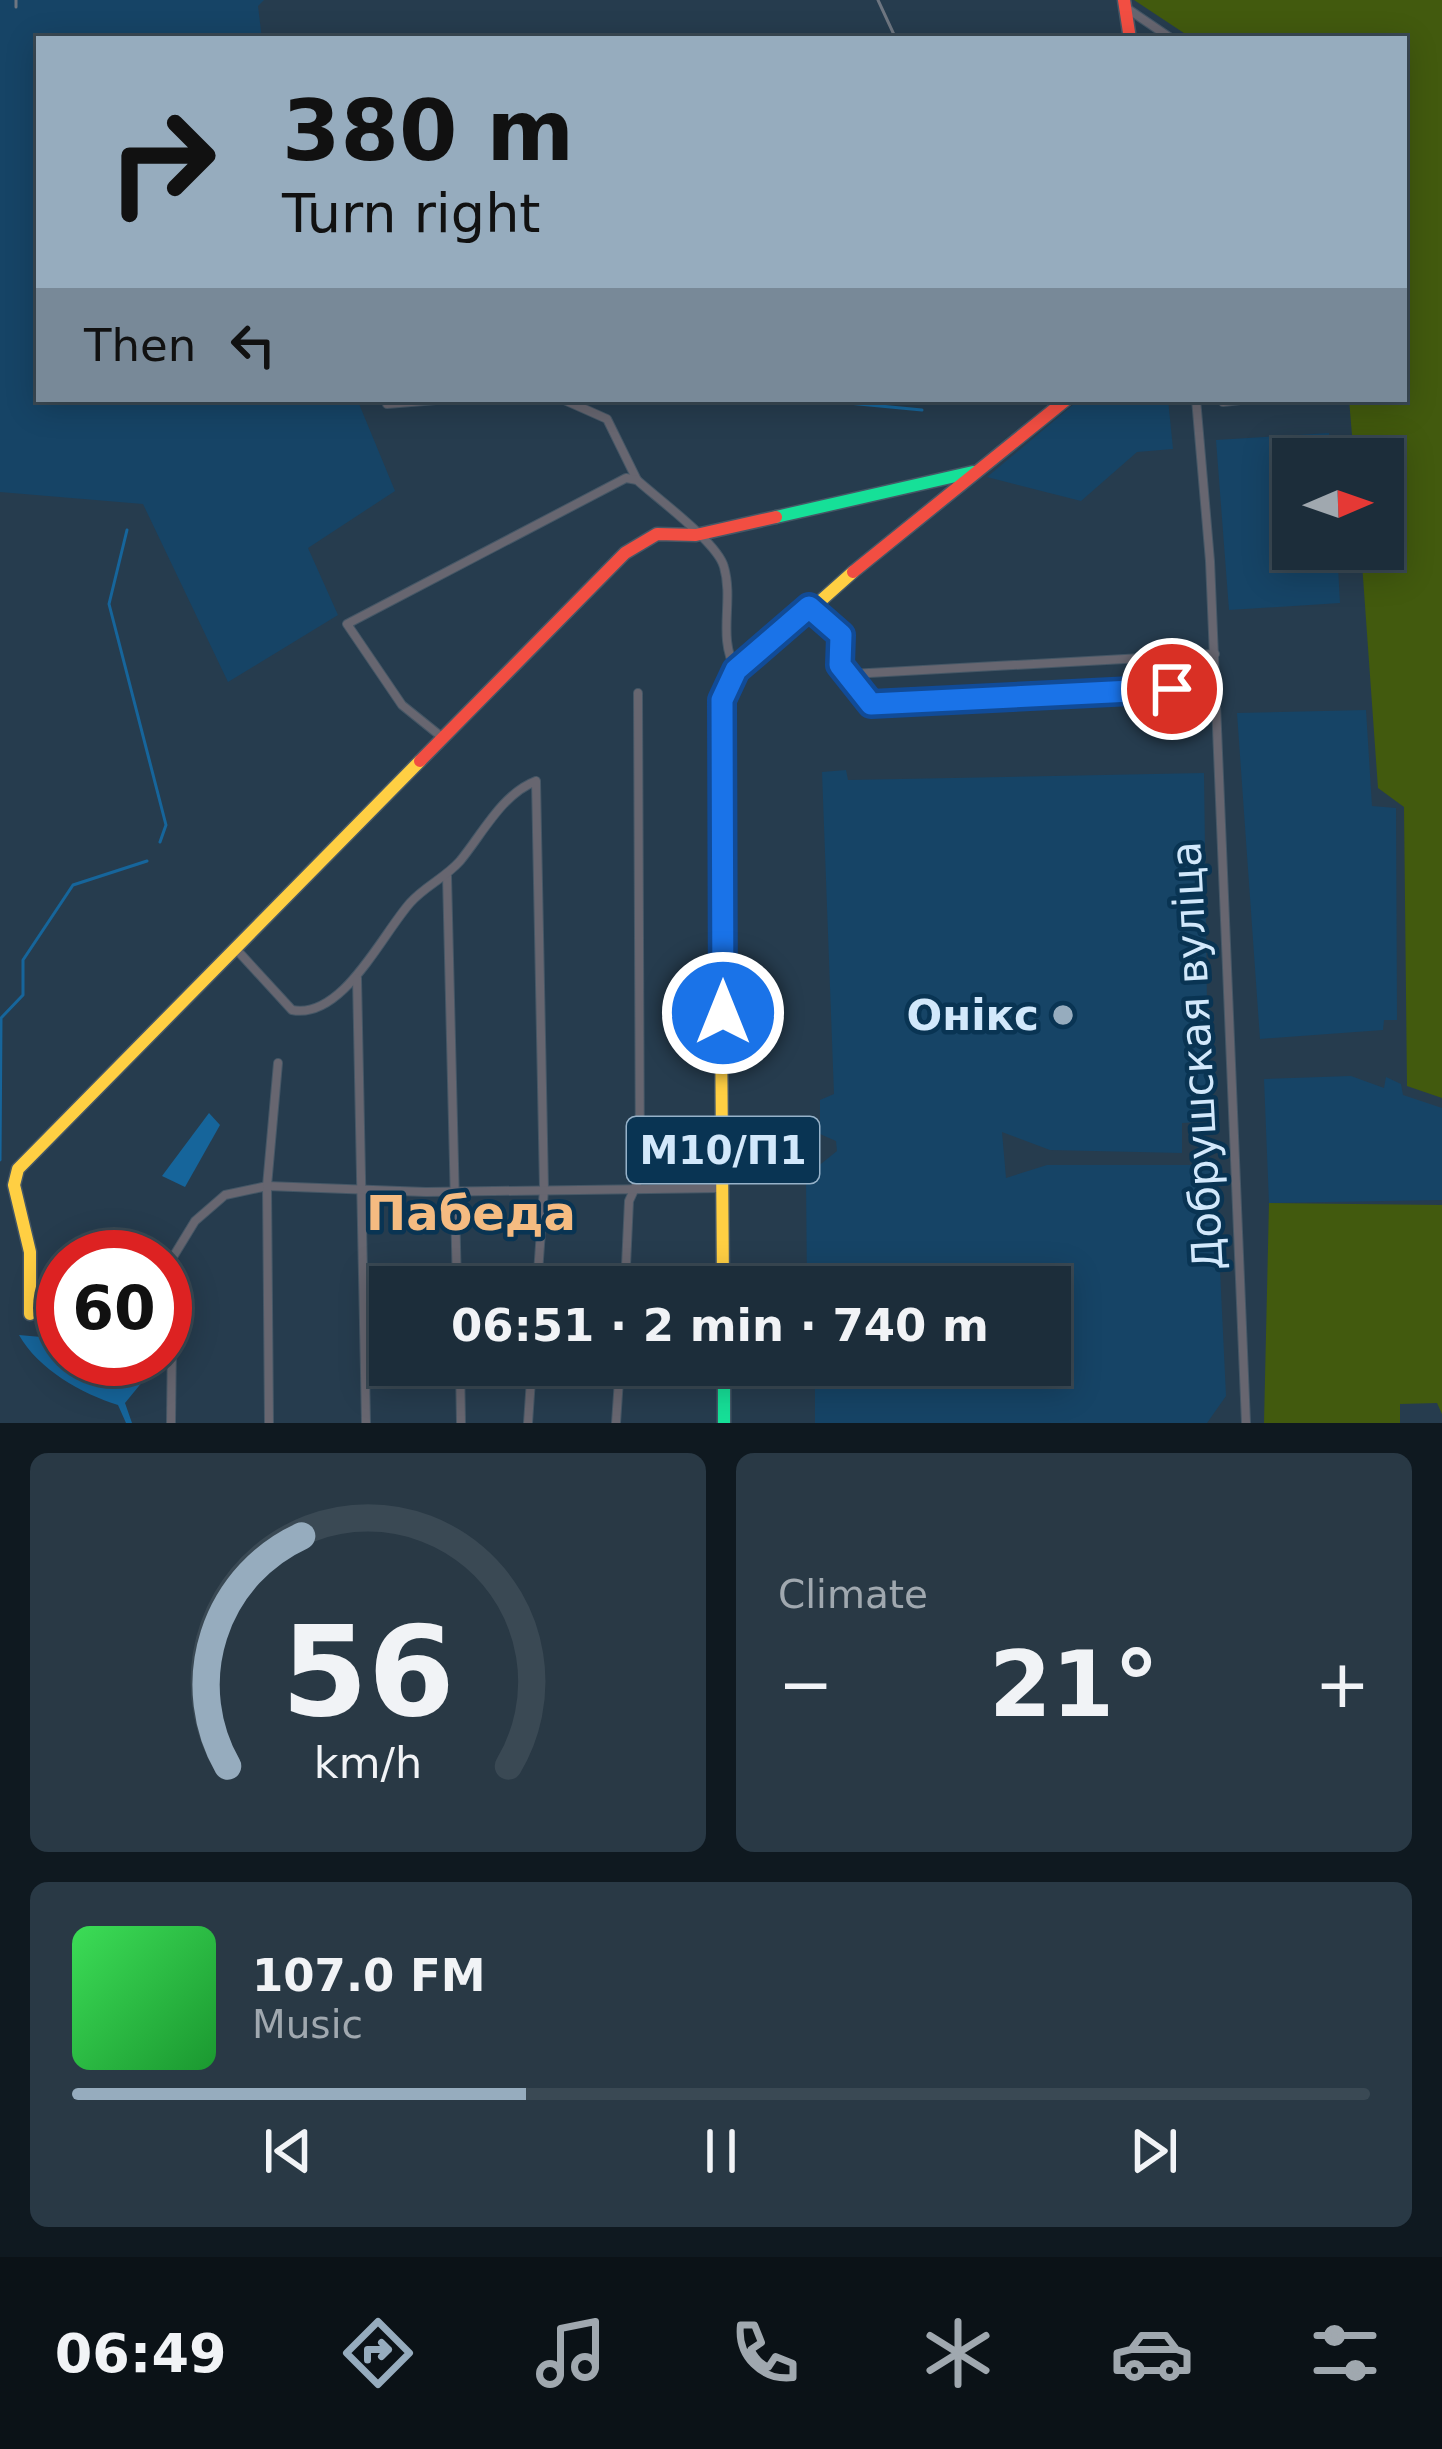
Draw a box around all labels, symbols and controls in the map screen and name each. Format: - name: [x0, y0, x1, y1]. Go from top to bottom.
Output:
- text: 380 m: [282, 82, 574, 180]
- icon: right: [84, 84, 240, 240]
- text: Turn right: [282, 182, 541, 245]
- icon: left: [220, 312, 286, 378]
- text: Then: [84, 319, 196, 372]
- north arrow: [1272, 438, 1404, 570]
- map controls: [1272, 438, 1404, 570]
- pin: [1121, 638, 1223, 740]
- icon: arrive: [1139, 656, 1205, 722]
- street label: Добрушская вуліца: [1161, 840, 1233, 1272]
- position arrow: [660, 950, 786, 1076]
- place label: Онікс: [906, 991, 1039, 1040]
- marker: Онікс: [1050, 1002, 1076, 1028]
- road number: М10/П1: [627, 1117, 819, 1183]
- district label: Пабеда: [366, 1185, 576, 1241]
- speed limit sign: 60: [36, 1230, 192, 1386]
- text: 06:51 · 2 min · 740 m: [451, 1299, 989, 1352]
- text: Climate: [778, 1572, 928, 1617]
- text: 56: [281, 1599, 455, 1744]
- text: 21°: [989, 1632, 1159, 1737]
- text: −: [778, 1646, 833, 1723]
- text: +: [1315, 1646, 1370, 1723]
- text: km/h: [314, 1737, 422, 1787]
- text: 107.0 FM: [252, 1949, 486, 2002]
- text: Music: [252, 2002, 363, 2047]
- icon: previous: [255, 2118, 321, 2184]
- icon: pause: [688, 2118, 754, 2184]
- icon: next: [1121, 2118, 1187, 2184]
- icon: directions: [336, 2311, 420, 2395]
- icon: music: [529, 2311, 613, 2395]
- icon: phone: [723, 2311, 807, 2395]
- icon: climate: [916, 2311, 1000, 2395]
- icon: car: [1110, 2311, 1194, 2395]
- icon: filters: [1303, 2311, 1387, 2395]
- text: 06:49: [55, 2322, 227, 2385]

